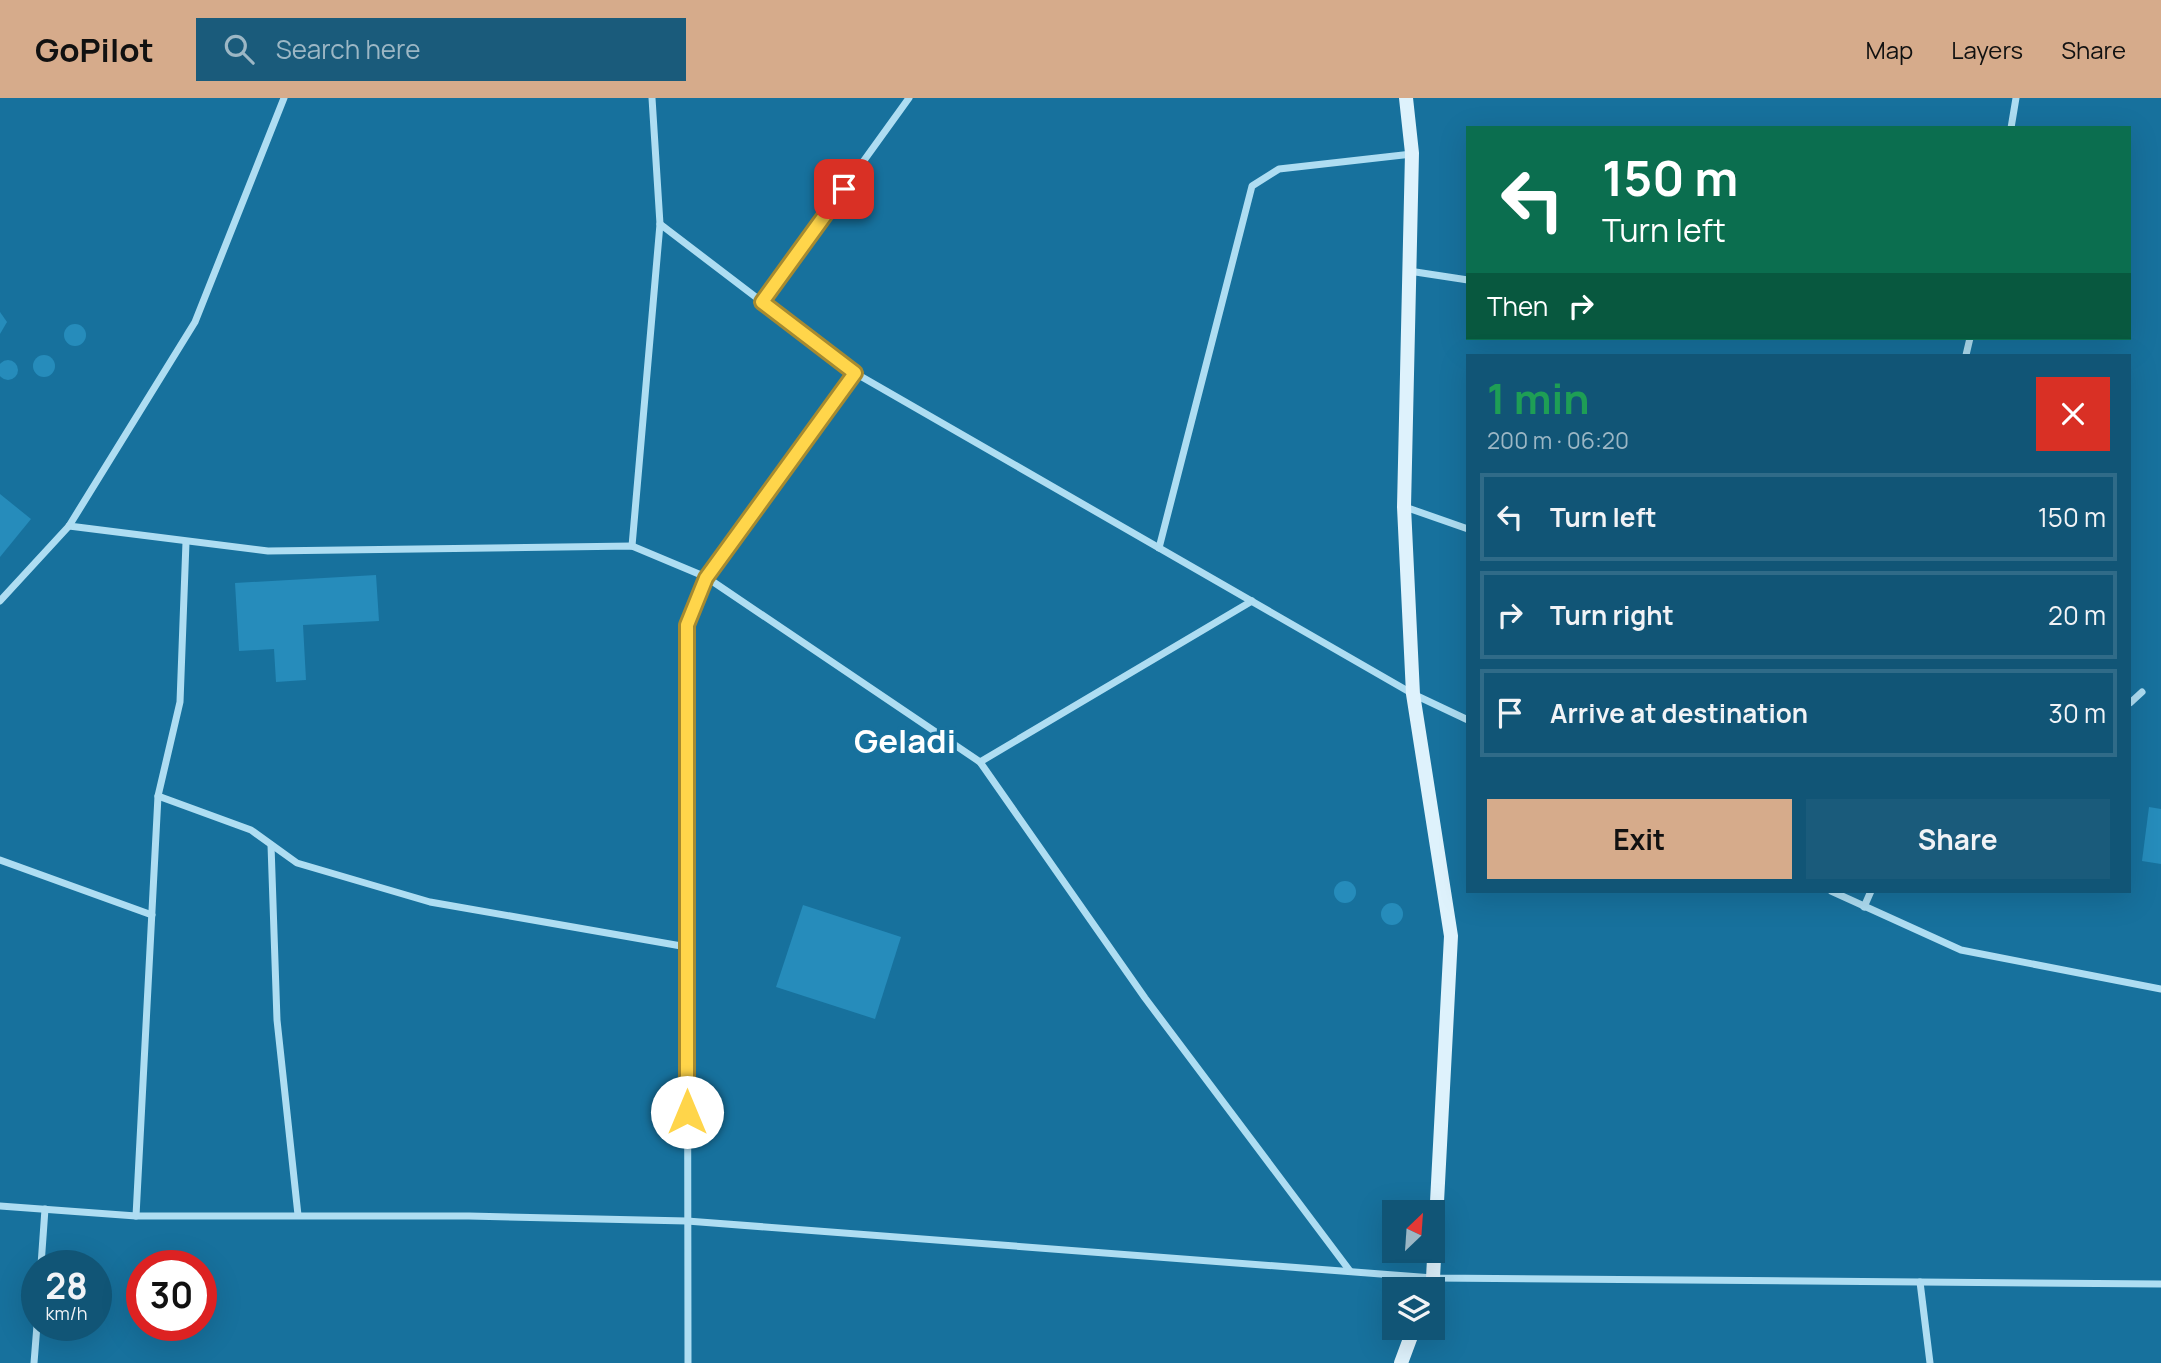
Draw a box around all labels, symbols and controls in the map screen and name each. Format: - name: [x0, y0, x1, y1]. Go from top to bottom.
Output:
- search box: [196, 18, 686, 81]
- text: GoPilot: [35, 27, 154, 72]
- icon: search: [220, 30, 258, 68]
- text: Search here: [276, 31, 420, 67]
- text: Map: [1866, 33, 1913, 66]
- text: Layers: [1951, 33, 2023, 66]
- text: Share: [2061, 33, 2126, 66]
- text: 150 m: [1602, 144, 1738, 211]
- icon: left: [1487, 154, 1578, 245]
- pin: [814, 159, 874, 219]
- icon: arrive: [825, 170, 863, 208]
- text: Turn left: [1602, 208, 1726, 252]
- icon: right: [1562, 287, 1600, 325]
- text: Then: [1487, 288, 1548, 324]
- text: 1 min: [1487, 369, 1590, 427]
- button: close: [2036, 377, 2110, 451]
- text: 200 m · 06:20: [1487, 424, 1629, 456]
- icon: left: [1491, 498, 1529, 536]
- text: Turn left: [1550, 499, 1657, 535]
- text: 150 m: [2038, 499, 2106, 535]
- icon: right: [1491, 596, 1529, 634]
- text: Turn right: [1550, 597, 1674, 633]
- text: 20 m: [2048, 597, 2106, 633]
- icon: arrive: [1491, 694, 1529, 732]
- text: Arrive at destination: [1550, 695, 1808, 731]
- text: 30 m: [2049, 695, 2106, 731]
- district label: Geladi: [854, 718, 956, 763]
- button: Exit: [1487, 799, 1792, 879]
- button: Share: [1806, 799, 2110, 879]
- position arrow: [650, 1075, 724, 1149]
- north arrow: [1382, 1200, 1446, 1264]
- map controls: [1382, 1200, 1445, 1340]
- speed limit sign: 30: [126, 1250, 217, 1341]
- text: 28: [45, 1262, 88, 1310]
- button: layers: [1382, 1277, 1445, 1340]
- text: km/h: [46, 1301, 87, 1325]

